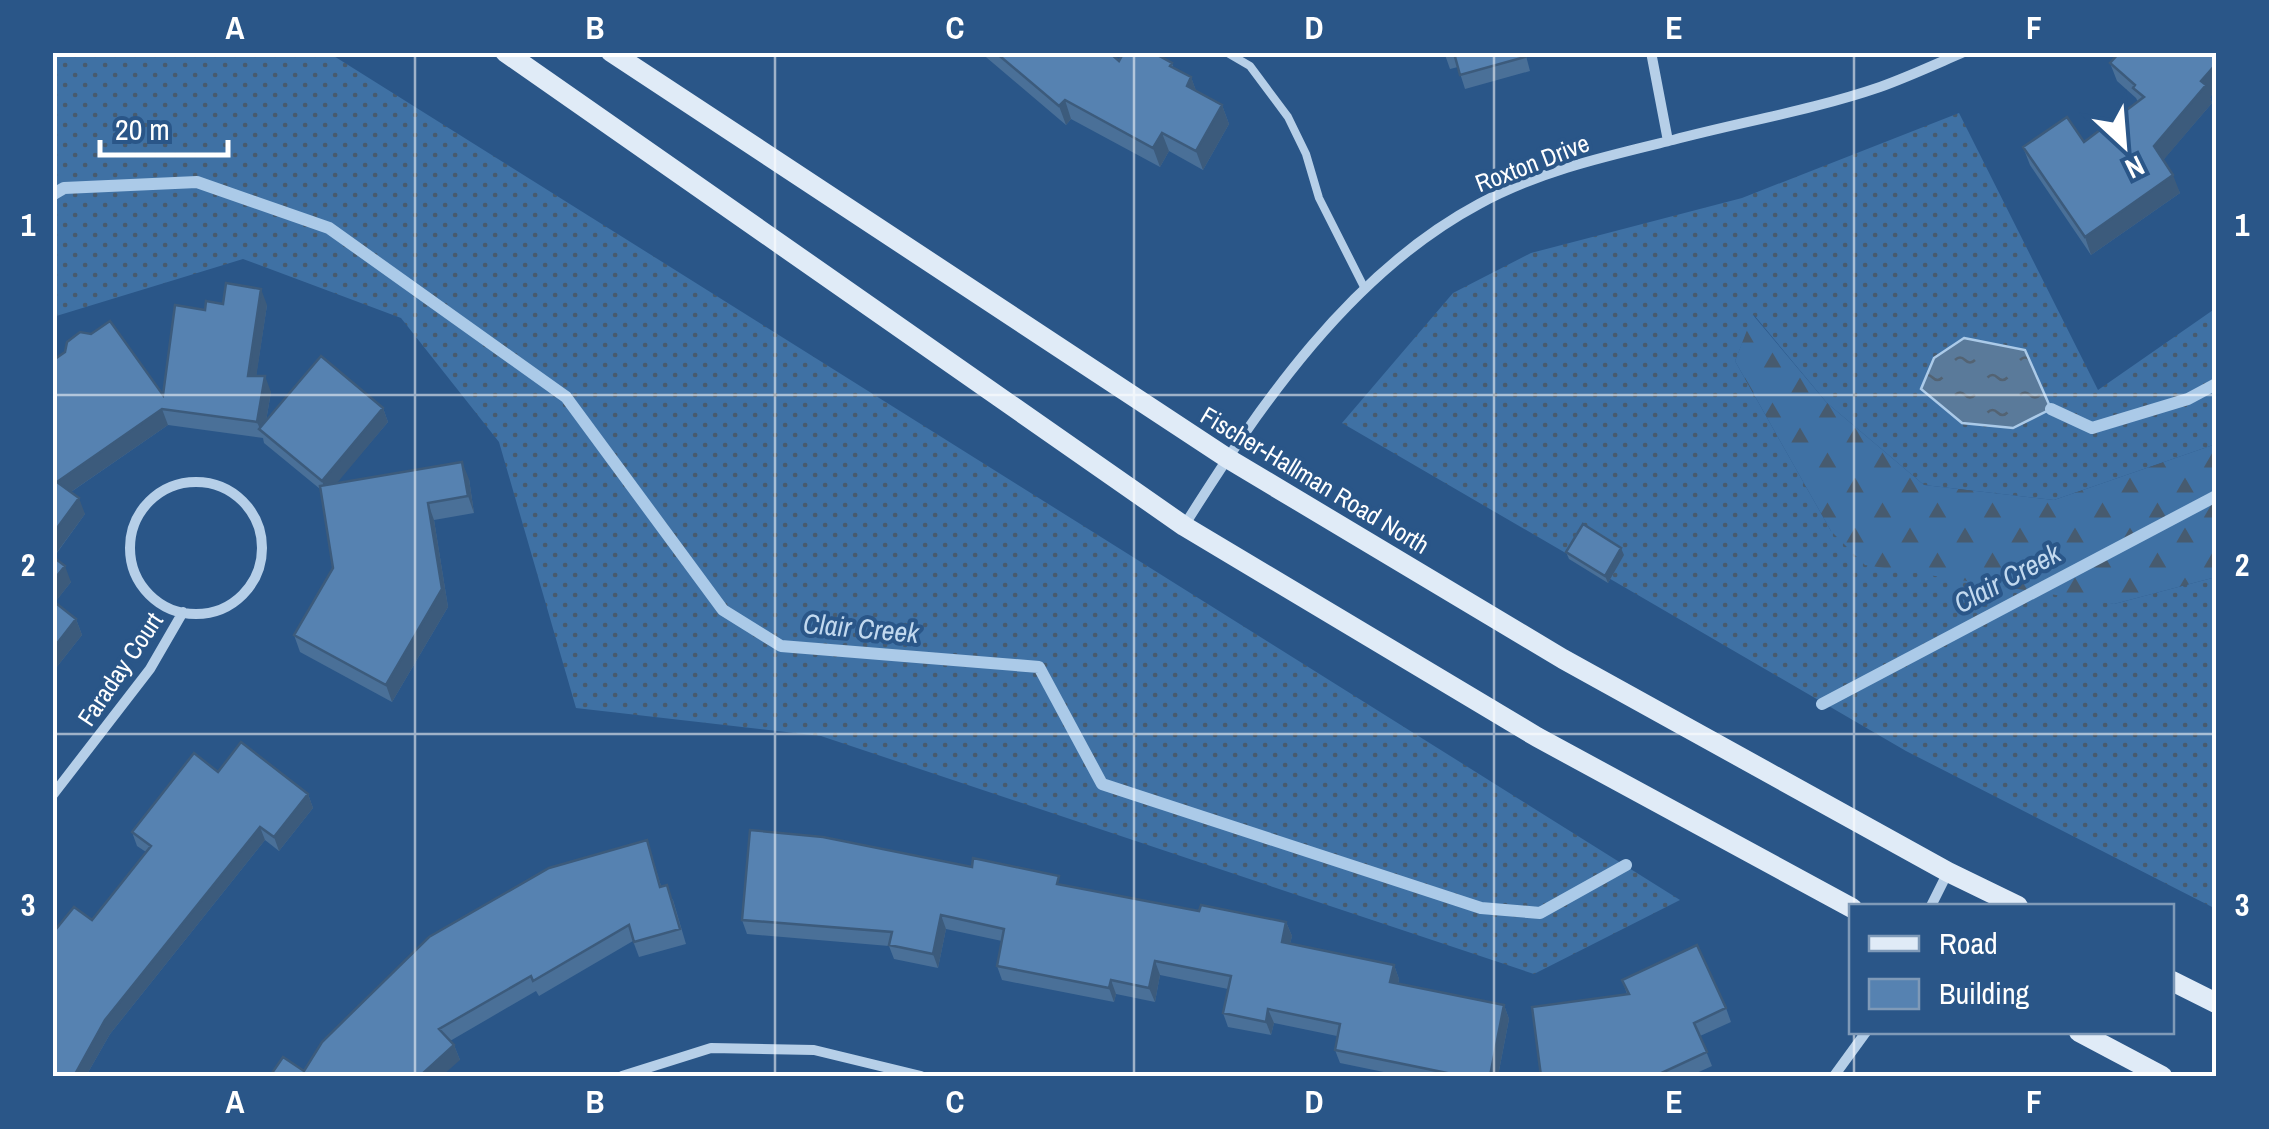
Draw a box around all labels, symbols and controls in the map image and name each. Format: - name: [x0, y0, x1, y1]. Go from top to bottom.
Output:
- text: A: [226, 6, 245, 49]
- text: B: [586, 6, 604, 49]
- text: C: [946, 6, 964, 49]
- text: D: [1305, 6, 1323, 49]
- text: E: [1665, 6, 1683, 49]
- text: F: [2026, 6, 2042, 49]
- scale bar: [100, 95, 228, 157]
- north arrow: [2074, 95, 2174, 195]
- text: 20 m: [115, 109, 170, 149]
- street label: Roxton Drive: [1470, 126, 1594, 200]
- text: N: [2119, 147, 2151, 188]
- text: 1: [21, 203, 36, 246]
- text: 1: [2235, 203, 2250, 246]
- street label: Fischer-Hallman Road North: [1194, 398, 1436, 562]
- water label: Clair Creek: [1947, 533, 2069, 622]
- text: 2: [21, 543, 35, 586]
- text: 2: [2235, 543, 2249, 586]
- water label: Clair Creek: [802, 604, 922, 652]
- street label: Faraday Court: [70, 605, 171, 732]
- text: 3: [21, 883, 35, 926]
- text: 3: [2235, 883, 2249, 926]
- legend: [1849, 904, 2174, 1034]
- text: Road: [1939, 923, 1998, 963]
- text: Building: [1939, 973, 2030, 1013]
- text: A: [226, 1080, 245, 1123]
- text: B: [586, 1080, 604, 1123]
- text: C: [946, 1080, 964, 1123]
- text: D: [1305, 1080, 1323, 1123]
- text: E: [1665, 1080, 1683, 1123]
- text: F: [2026, 1080, 2042, 1123]

